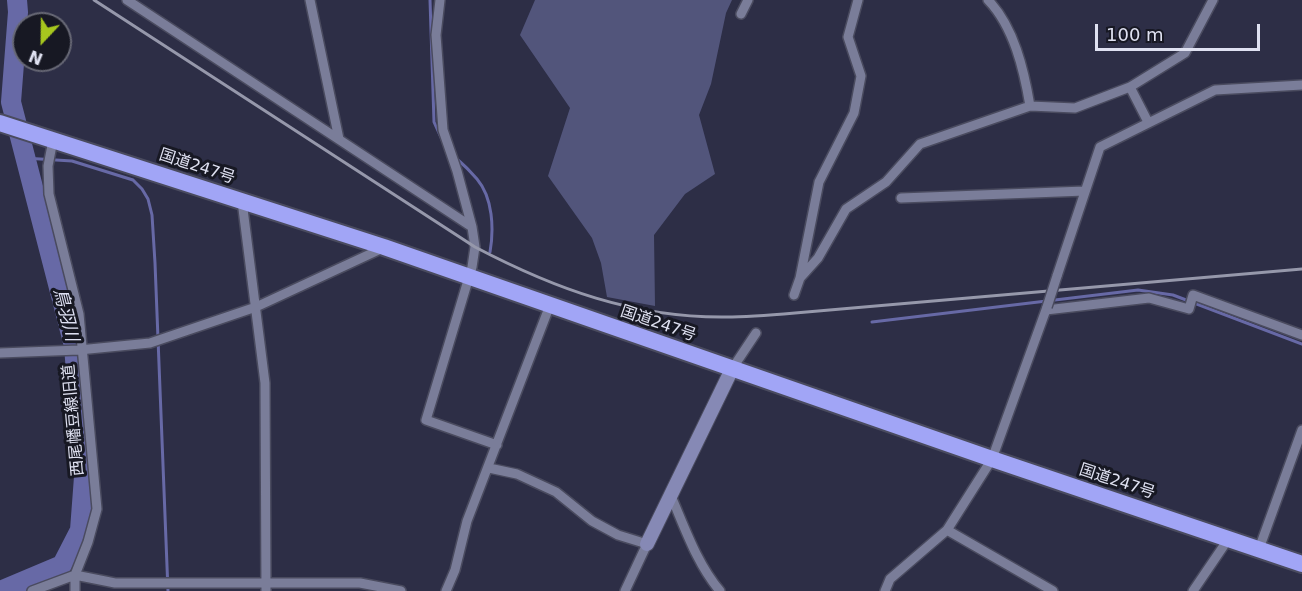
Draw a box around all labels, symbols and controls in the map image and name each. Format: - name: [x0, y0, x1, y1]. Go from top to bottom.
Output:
- north arrow: [12, 12, 72, 72]
- scale bar: [1098, 12, 1263, 50]
- text: 100 m: [1106, 24, 1164, 45]
- text: N: [26, 46, 46, 69]
- street label: 国道247号: [157, 146, 237, 188]
- water label: 鳥羽川: [48, 286, 82, 344]
- street label: 国道247号: [618, 302, 698, 346]
- street label: 西尾幡豆線旧道: [60, 363, 88, 477]
- street label: 国道247号: [1077, 461, 1157, 503]

